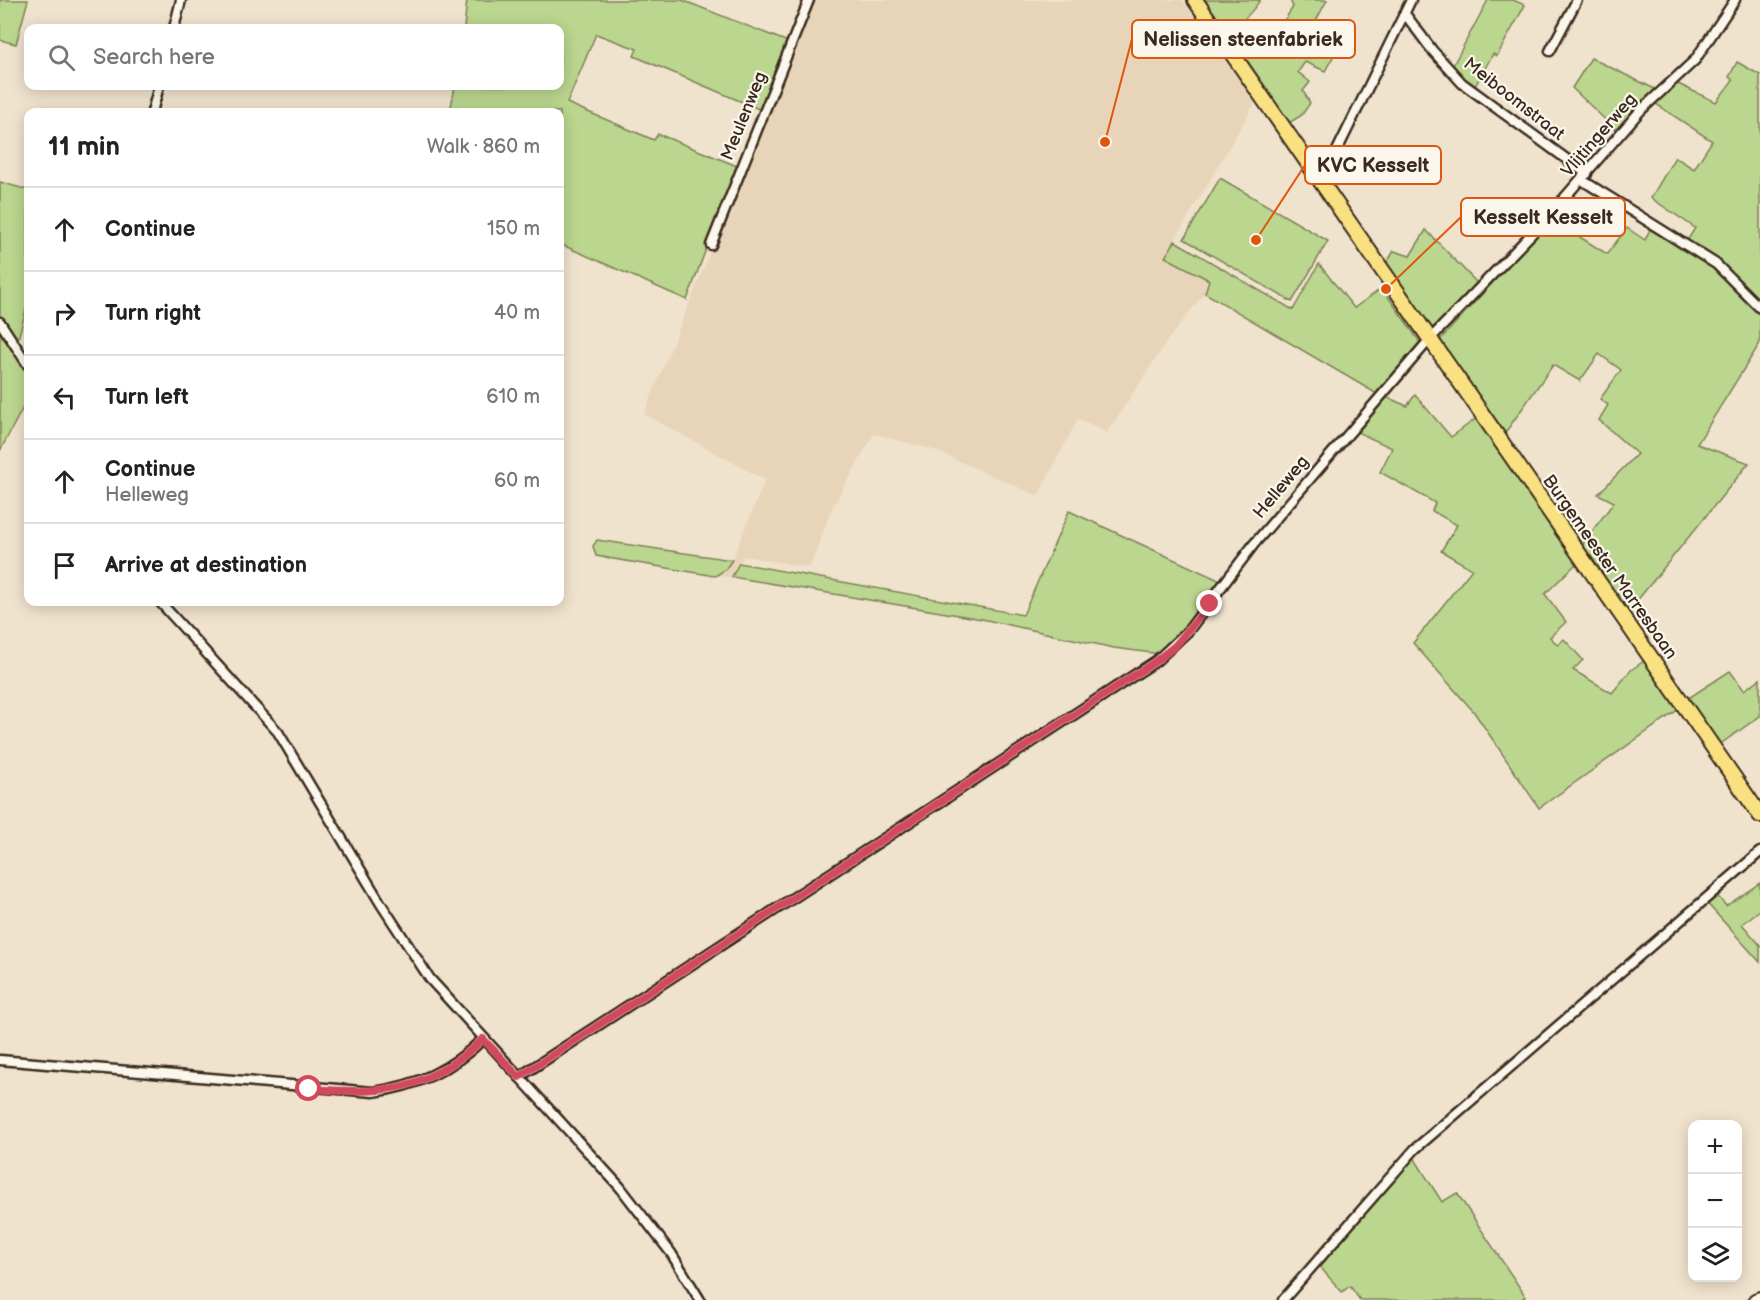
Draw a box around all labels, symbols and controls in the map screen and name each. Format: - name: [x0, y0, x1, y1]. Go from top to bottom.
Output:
- callout: Nelissen steenfabriek: [1132, 20, 1355, 58]
- search box: [24, 24, 564, 90]
- text: Nelissen steenfabriek: [1143, 28, 1343, 52]
- icon: search: [45, 41, 78, 74]
- text: Search here: [93, 44, 215, 71]
- street label: Meiboomstraat: [1459, 53, 1569, 145]
- street label: Meulenweg: [717, 69, 771, 163]
- street label: Vlijtingerweg: [1557, 89, 1641, 181]
- text: 11 min: [48, 132, 120, 163]
- text: Walk · 860 m: [427, 135, 540, 159]
- callout: KVC Kesselt: [1305, 146, 1441, 184]
- text: KVC Kesselt: [1317, 154, 1429, 178]
- callout: Kesselt Kesselt: [1461, 198, 1625, 236]
- text: Kesselt Kesselt: [1473, 206, 1613, 230]
- icon: ahead: [48, 213, 81, 246]
- text: Continue: [105, 216, 195, 243]
- text: 150 m: [487, 217, 540, 241]
- icon: right: [48, 297, 81, 330]
- text: Turn right: [105, 300, 201, 327]
- text: 40 m: [494, 301, 540, 325]
- icon: left: [48, 381, 81, 414]
- text: Turn left: [105, 384, 189, 411]
- text: 610 m: [486, 385, 540, 409]
- street label: Helleweg: [1249, 451, 1313, 523]
- text: Continue: [105, 456, 195, 483]
- icon: ahead: [48, 465, 81, 498]
- text: 60 m: [494, 469, 540, 493]
- street label: Burgemeester Marresbaan: [1538, 471, 1682, 663]
- text: Helleweg: [105, 483, 189, 507]
- icon: arrive: [48, 549, 81, 582]
- text: Arrive at destination: [105, 552, 307, 579]
- route end: [1196, 590, 1222, 616]
- route start: [295, 1075, 321, 1101]
- map controls: [1688, 1120, 1742, 1282]
- button: +: [1688, 1120, 1742, 1174]
- button: −: [1688, 1174, 1742, 1228]
- button: layers: [1688, 1228, 1742, 1282]

